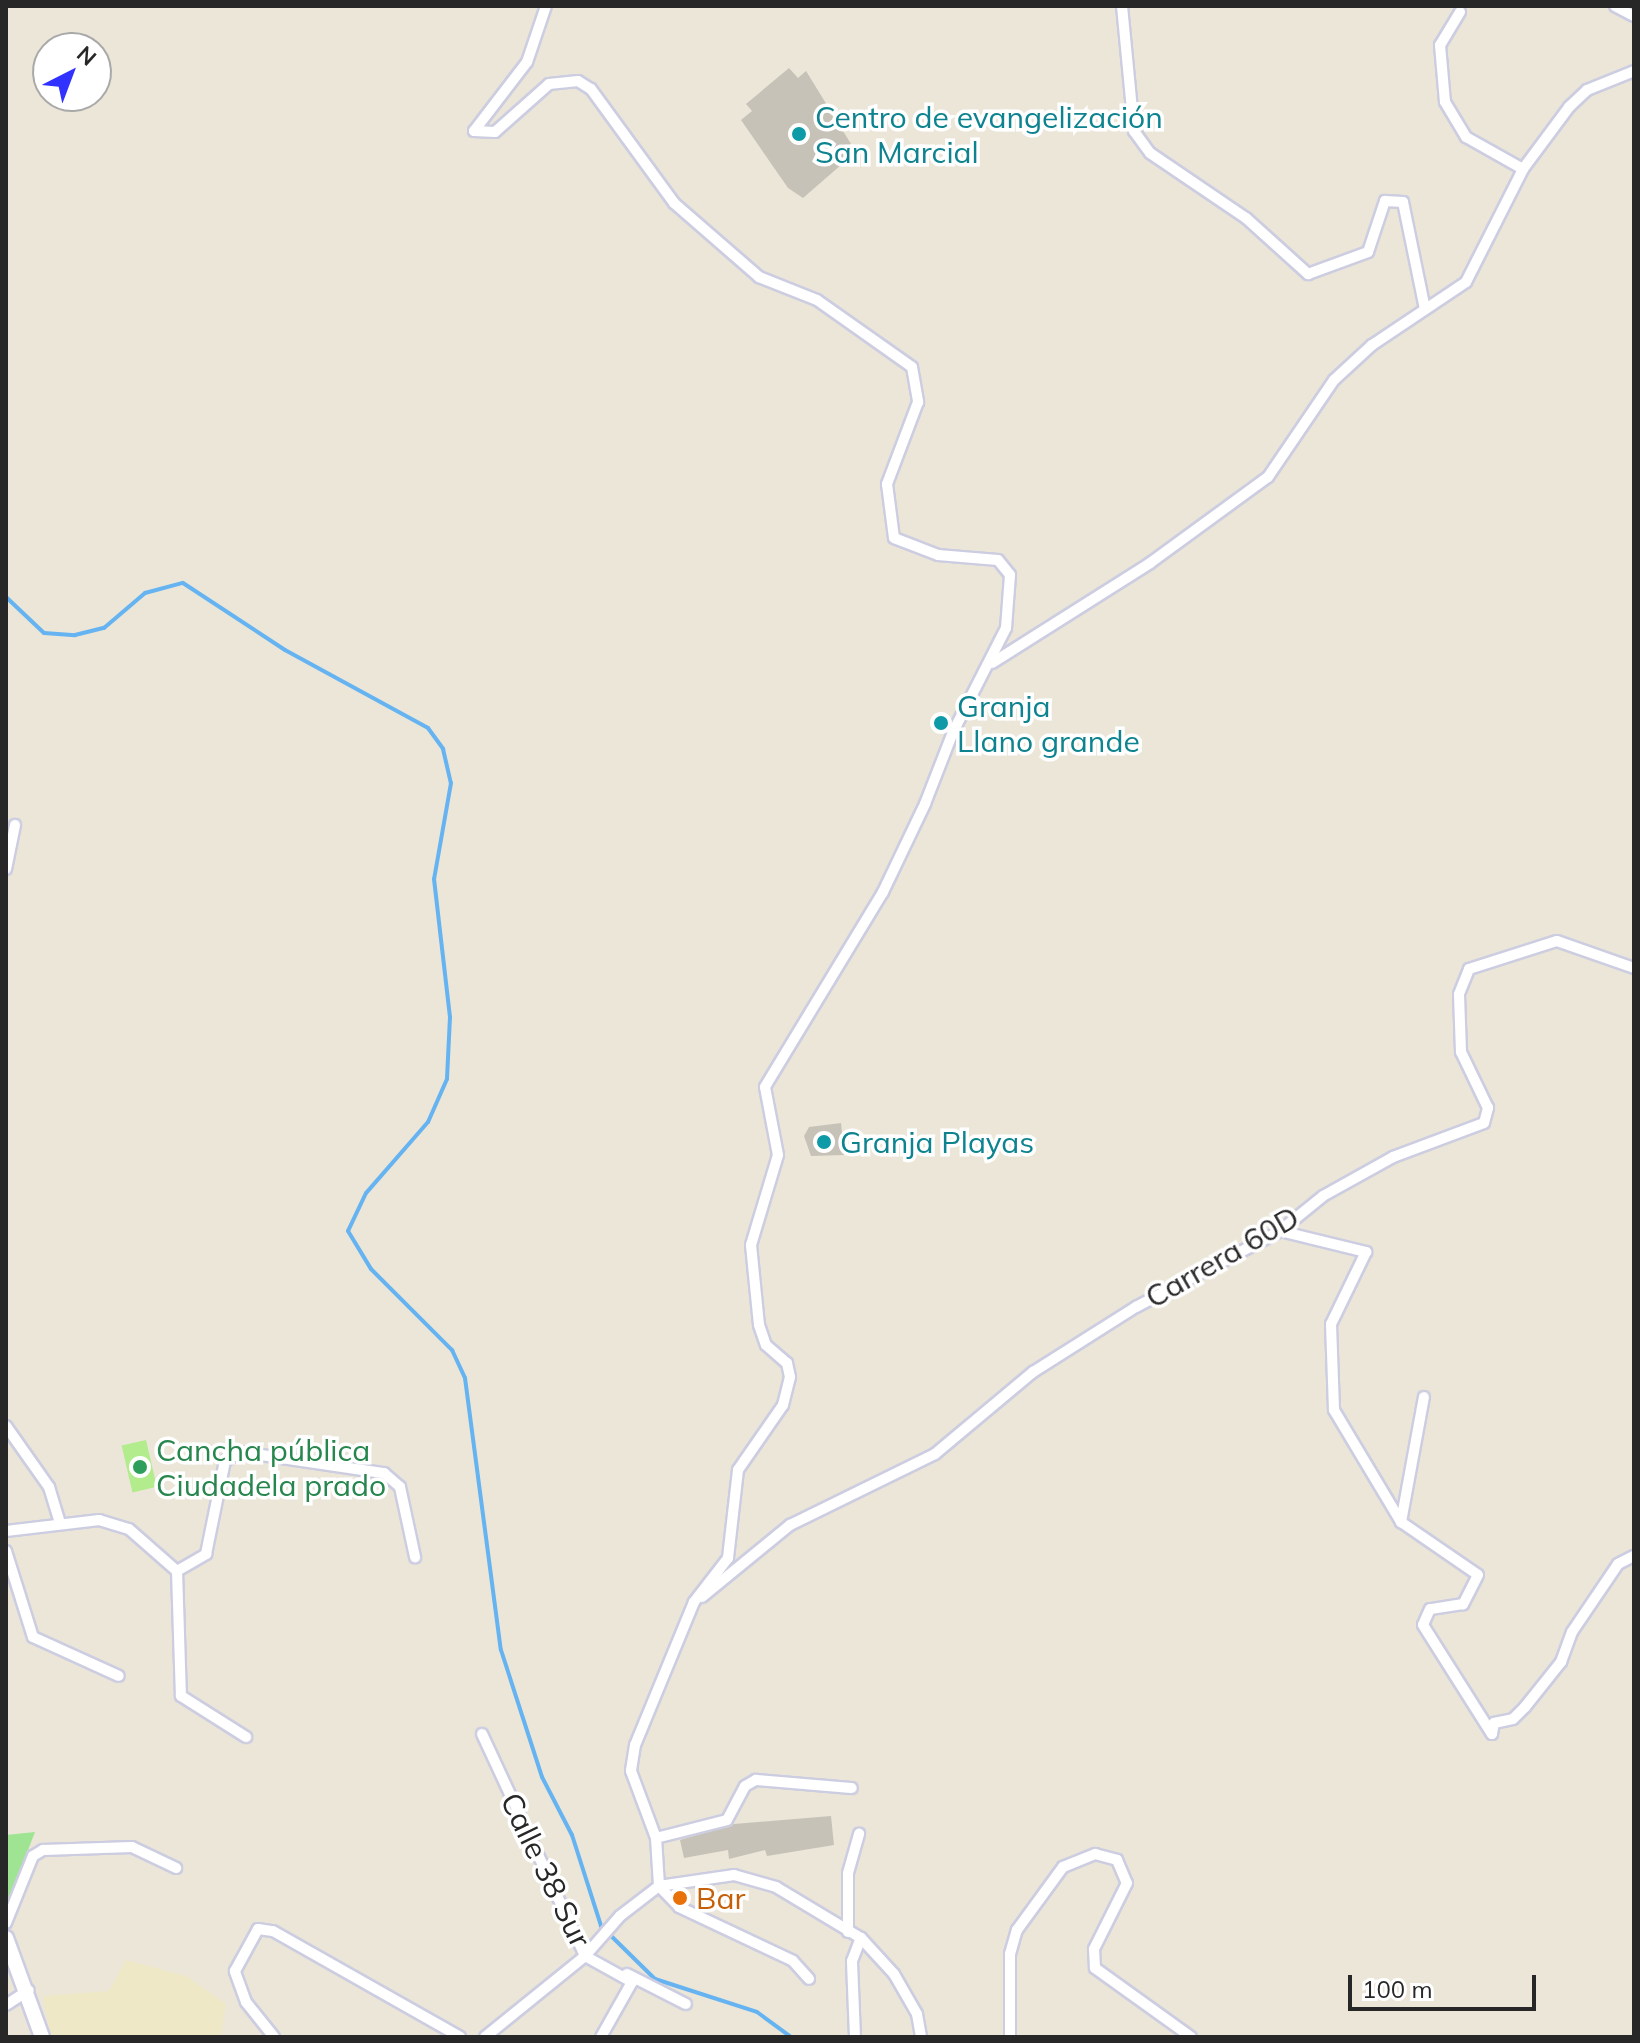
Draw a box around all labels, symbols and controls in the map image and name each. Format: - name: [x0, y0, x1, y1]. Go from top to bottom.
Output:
- north arrow: [32, 32, 112, 112]
- text: N: [71, 40, 102, 72]
- place label: Centro de evangelización San Marcial: [815, 99, 1163, 170]
- marker: Centro de evangelización San Marcial: [790, 125, 808, 143]
- place label: Granja Llano grande: [957, 688, 1140, 758]
- marker: Granja Llano grande: [932, 714, 950, 732]
- place label: Granja Playas: [840, 1124, 1034, 1160]
- marker: Granja Playas: [815, 1133, 833, 1151]
- street label: Carrera 60D: [1139, 1199, 1305, 1315]
- place label: Cancha pública Ciudadela prado: [156, 1432, 386, 1502]
- marker: Cancha pública Ciudadela prado: [131, 1458, 149, 1476]
- street label: Calle 38 Sur: [493, 1787, 599, 1953]
- place label: Bar: [696, 1880, 745, 1916]
- marker: Bar: [671, 1889, 689, 1907]
- scale bar: [1352, 1959, 1540, 2009]
- text: 100 m: [1362, 1974, 1433, 2004]

